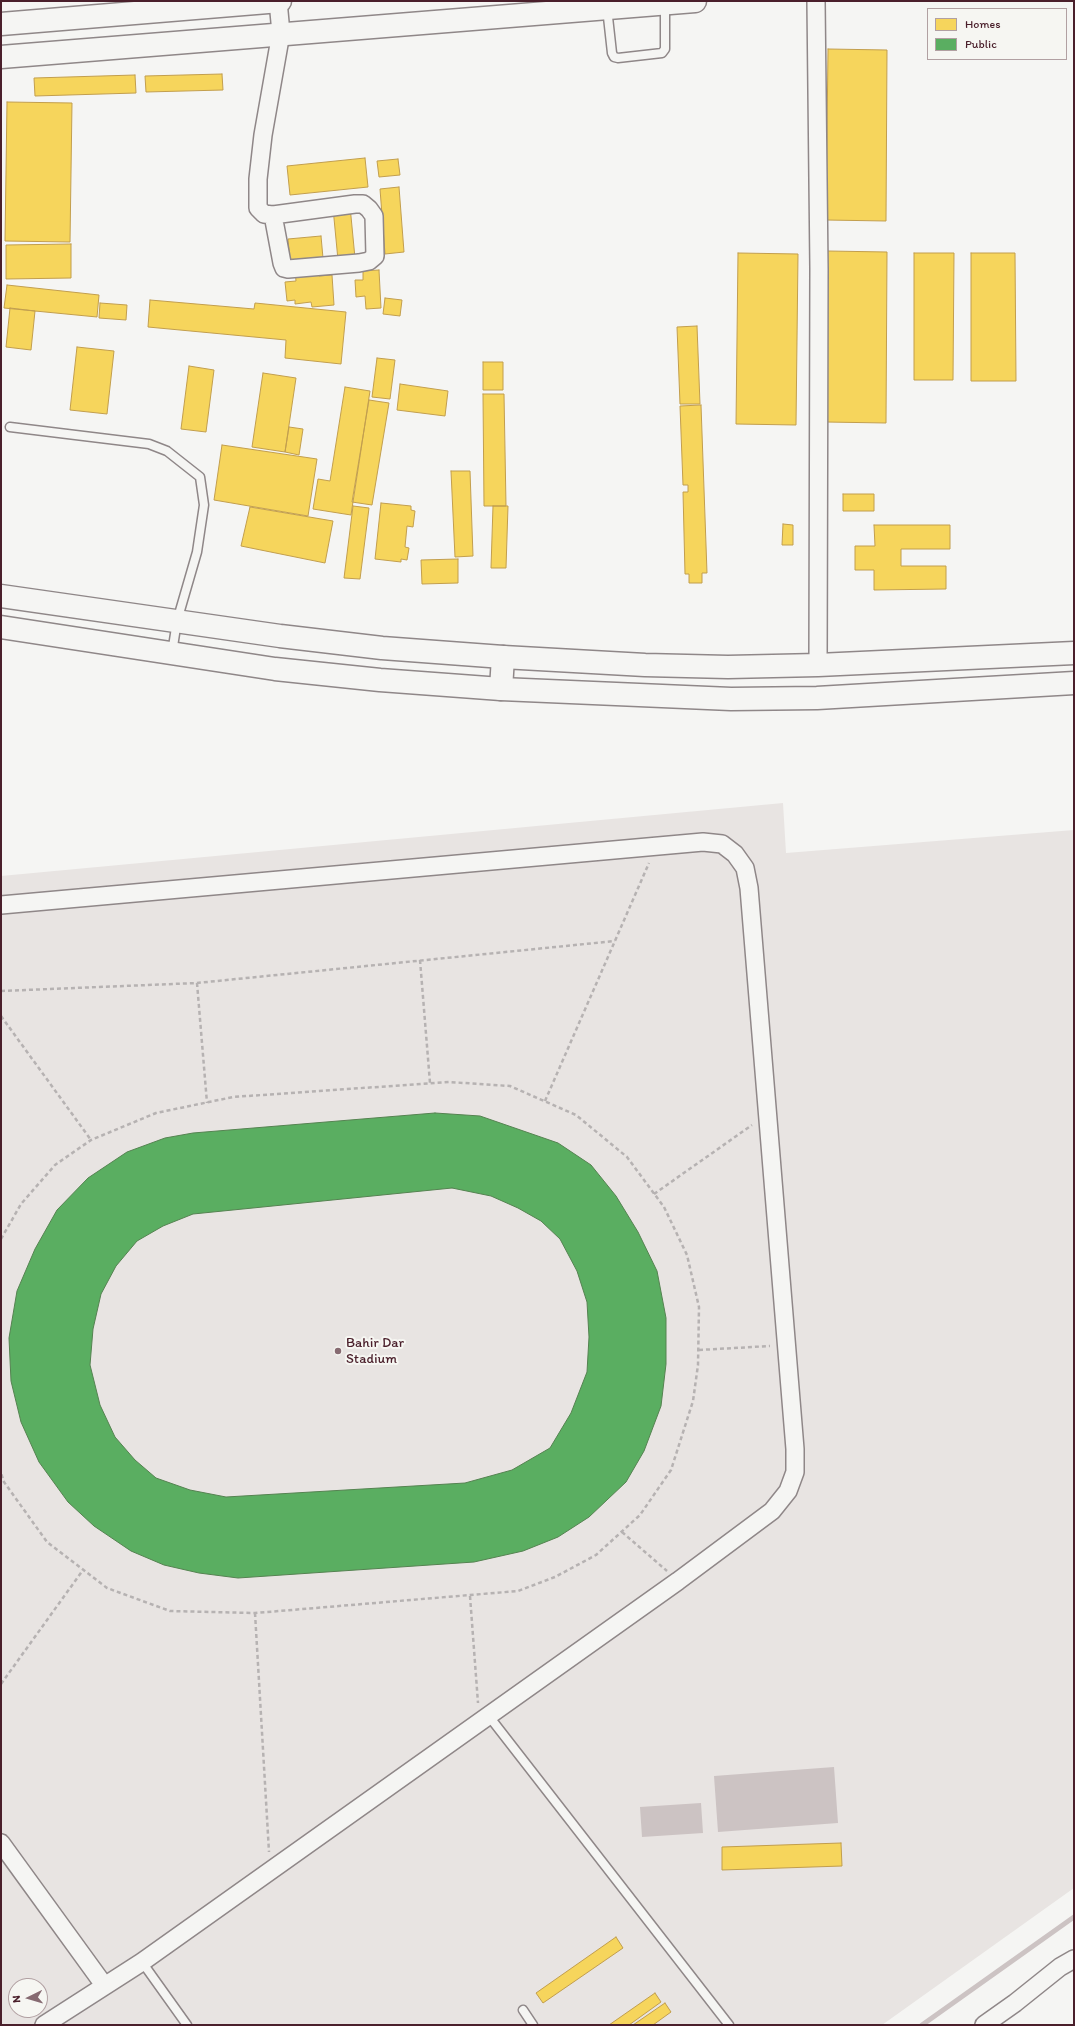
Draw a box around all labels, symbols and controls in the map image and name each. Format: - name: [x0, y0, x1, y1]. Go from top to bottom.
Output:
- legend: [927, 8, 1067, 60]
- text: Homes: [965, 17, 1001, 31]
- text: Public: [965, 37, 997, 51]
- place label: Bahir Dar Stadium: [346, 1335, 404, 1368]
- marker: Bahir Dar Stadium: [333, 1346, 343, 1356]
- north arrow: [8, 1978, 48, 2018]
- text: N: [10, 1995, 23, 2003]

